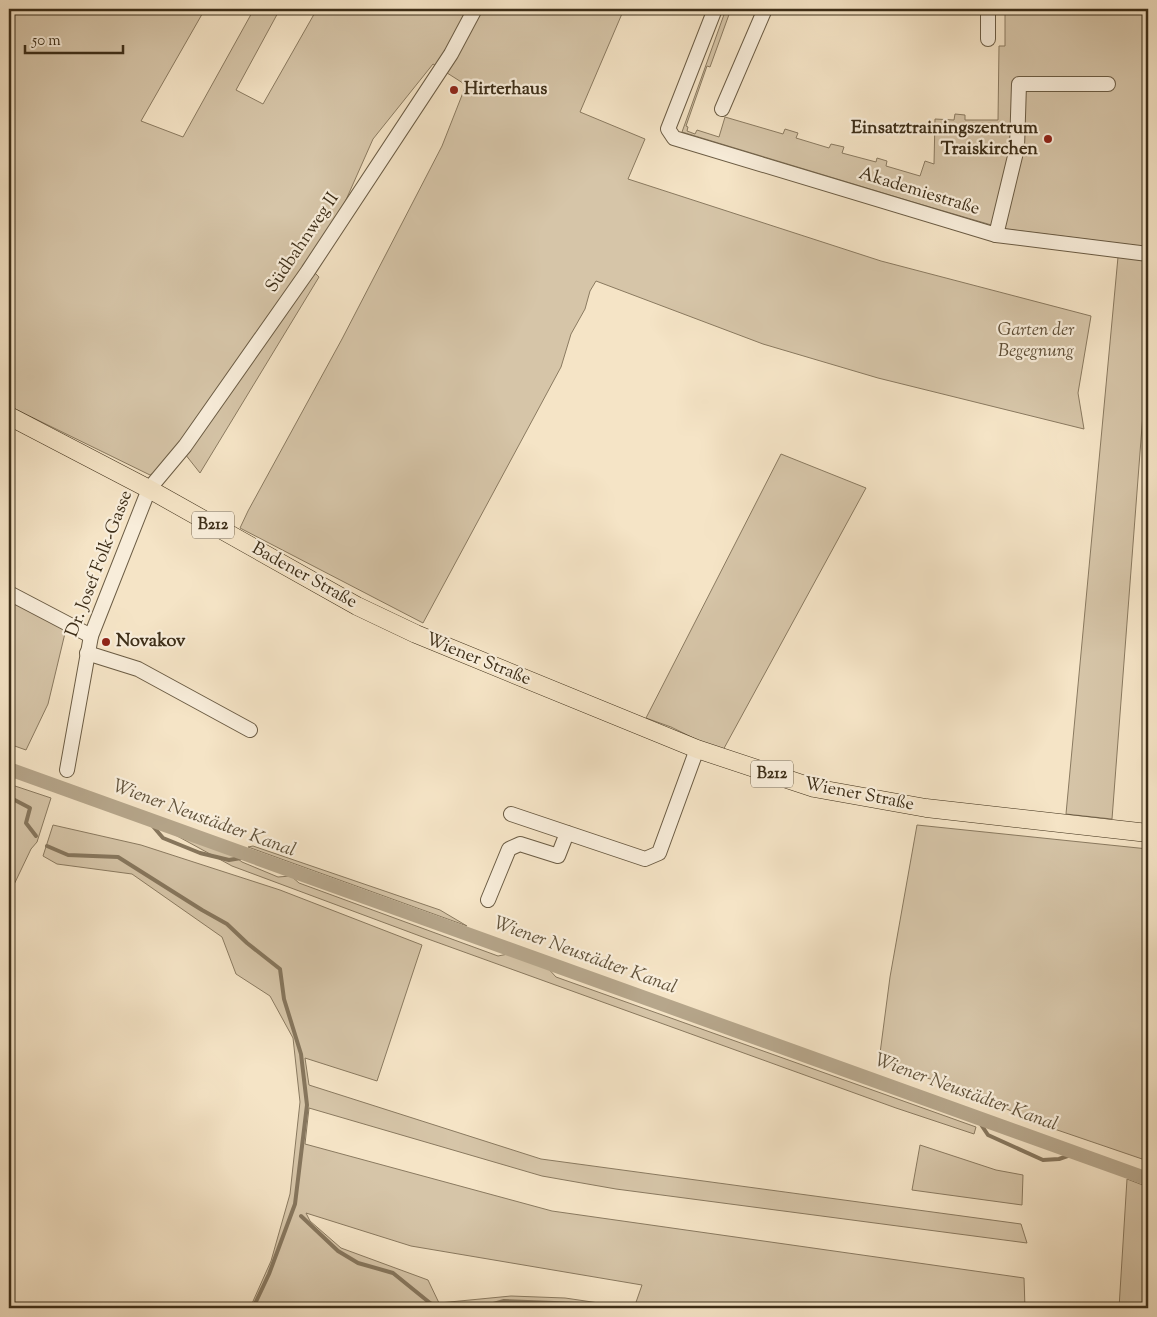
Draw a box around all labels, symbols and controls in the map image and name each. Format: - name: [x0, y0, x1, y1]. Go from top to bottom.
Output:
- scale bar: [25, 22, 122, 54]
- text: 50 m: [31, 31, 61, 52]
- place label: Hirterhaus: [464, 77, 547, 103]
- marker: Hirterhaus: [448, 84, 460, 96]
- place label: Einsatztrainingszentrum Traiskirchen: [851, 116, 1038, 163]
- marker: Einsatztrainingszentrum Traiskirchen: [1042, 133, 1054, 145]
- street label: Akademiestraße: [855, 161, 983, 223]
- street label: Südbahnweg II: [260, 188, 346, 298]
- park label: Garten der Begegnung: [997, 318, 1075, 365]
- street label: Dr. Josef Folk-Gasse: [60, 487, 140, 641]
- road number: B212: [192, 512, 234, 538]
- street label: Badener Straße: [247, 536, 361, 616]
- street label: Wiener Straße: [421, 627, 535, 693]
- place label: Novakov: [116, 629, 186, 655]
- marker: Novakov: [100, 636, 112, 648]
- road number: B212: [751, 761, 793, 788]
- street label: Wiener Straße: [802, 772, 916, 818]
- water label: Wiener Neustädter Kanal: [109, 773, 299, 865]
- water label: Wiener Neustädter Kanal: [490, 910, 680, 1002]
- water label: Wiener Neustädter Kanal: [871, 1047, 1061, 1139]

